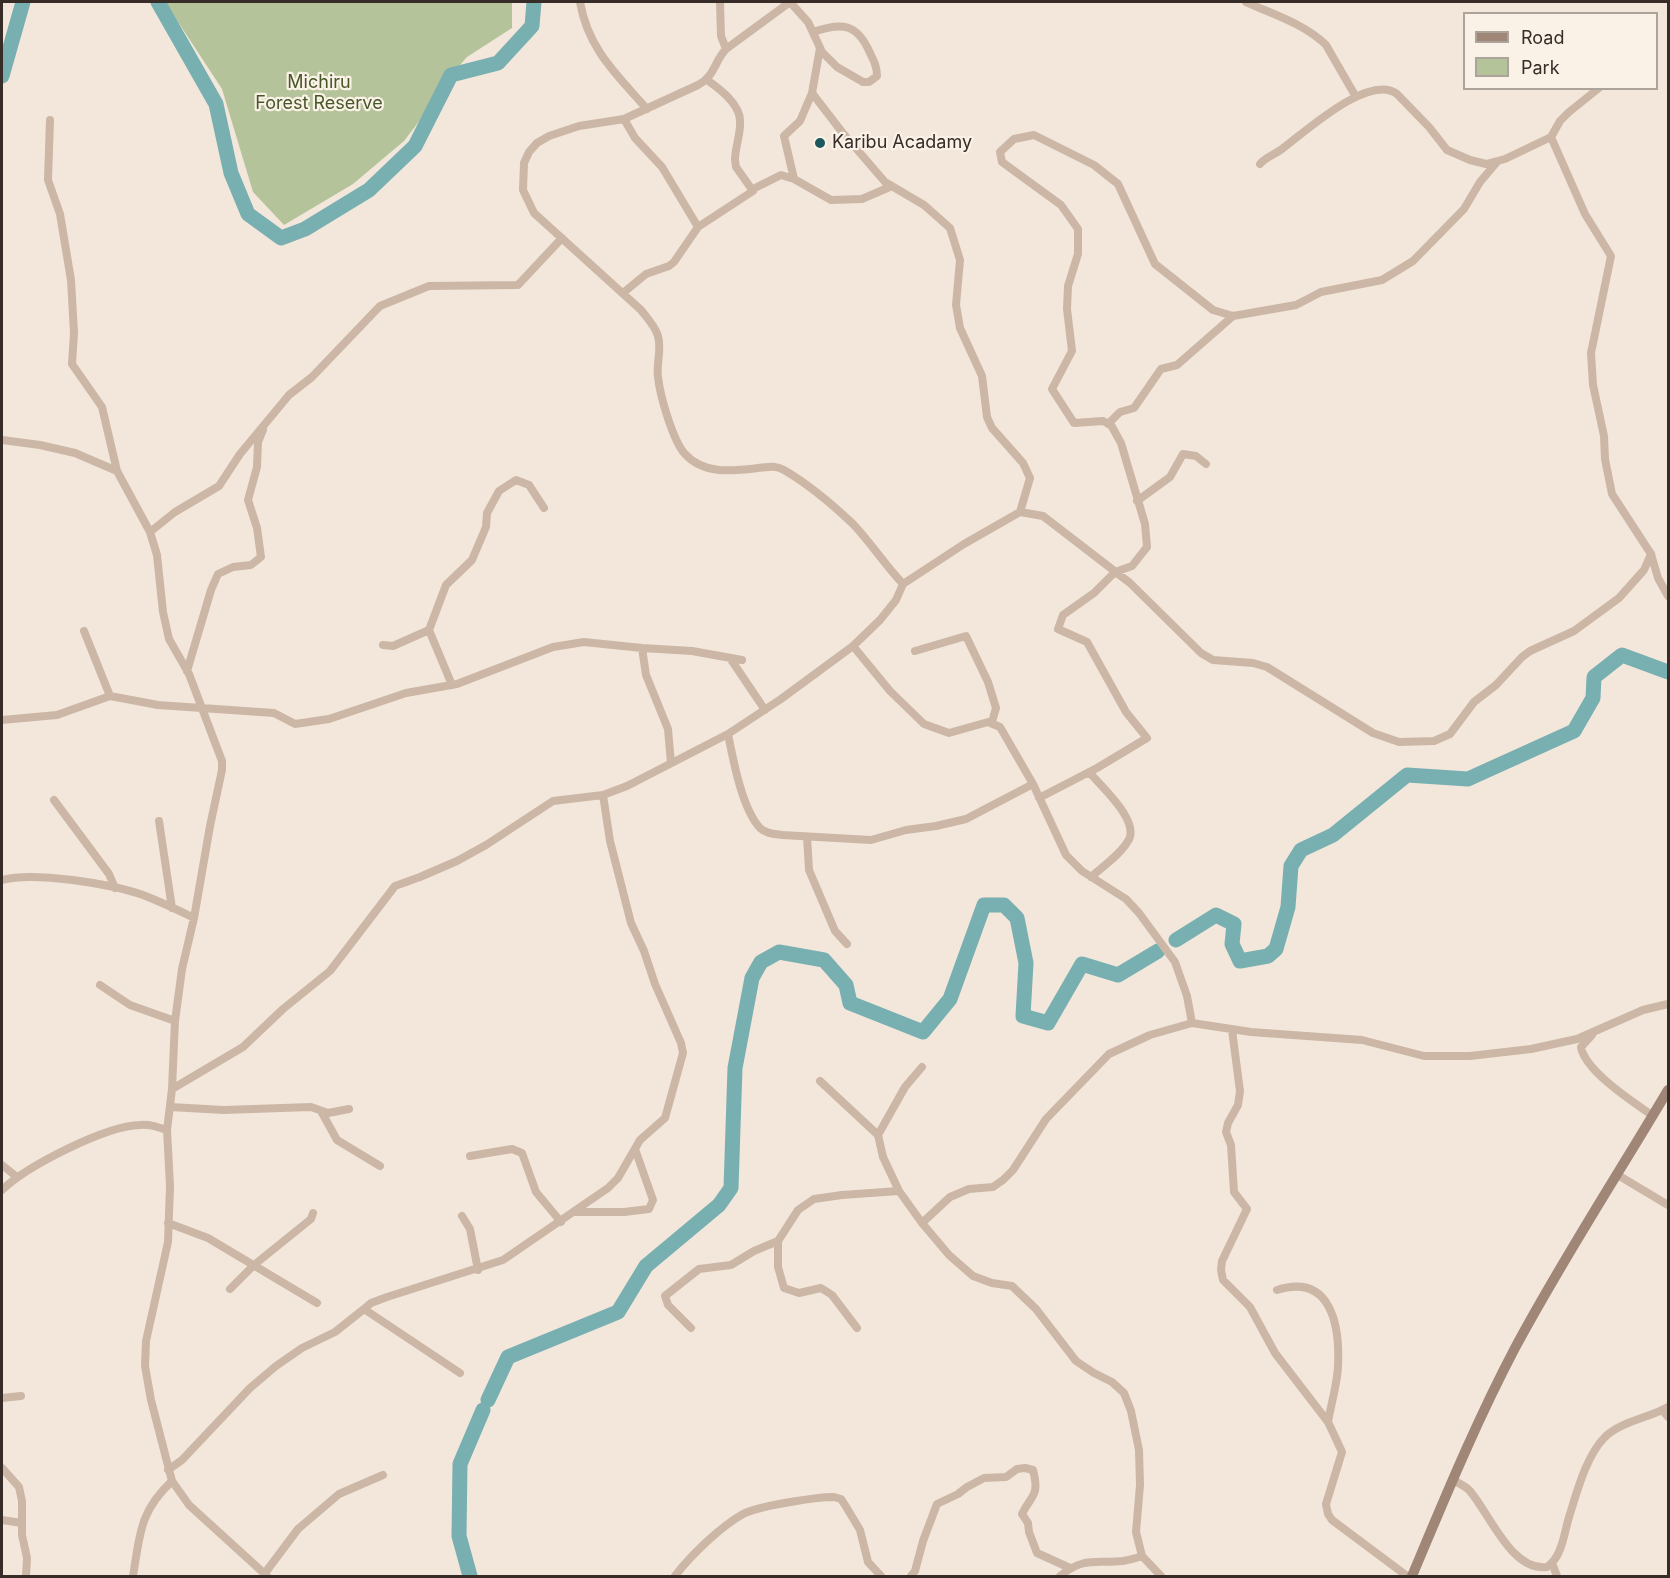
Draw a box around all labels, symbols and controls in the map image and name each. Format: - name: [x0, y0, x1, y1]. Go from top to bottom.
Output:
- legend: [1463, 12, 1658, 90]
- text: Road: [1521, 27, 1564, 48]
- text: Park: [1521, 57, 1560, 78]
- park label: Michiru Forest Reserve: [255, 72, 383, 115]
- place label: Karibu Acadamy: [832, 132, 972, 154]
- marker: Karibu Acadamy: [813, 136, 827, 150]

